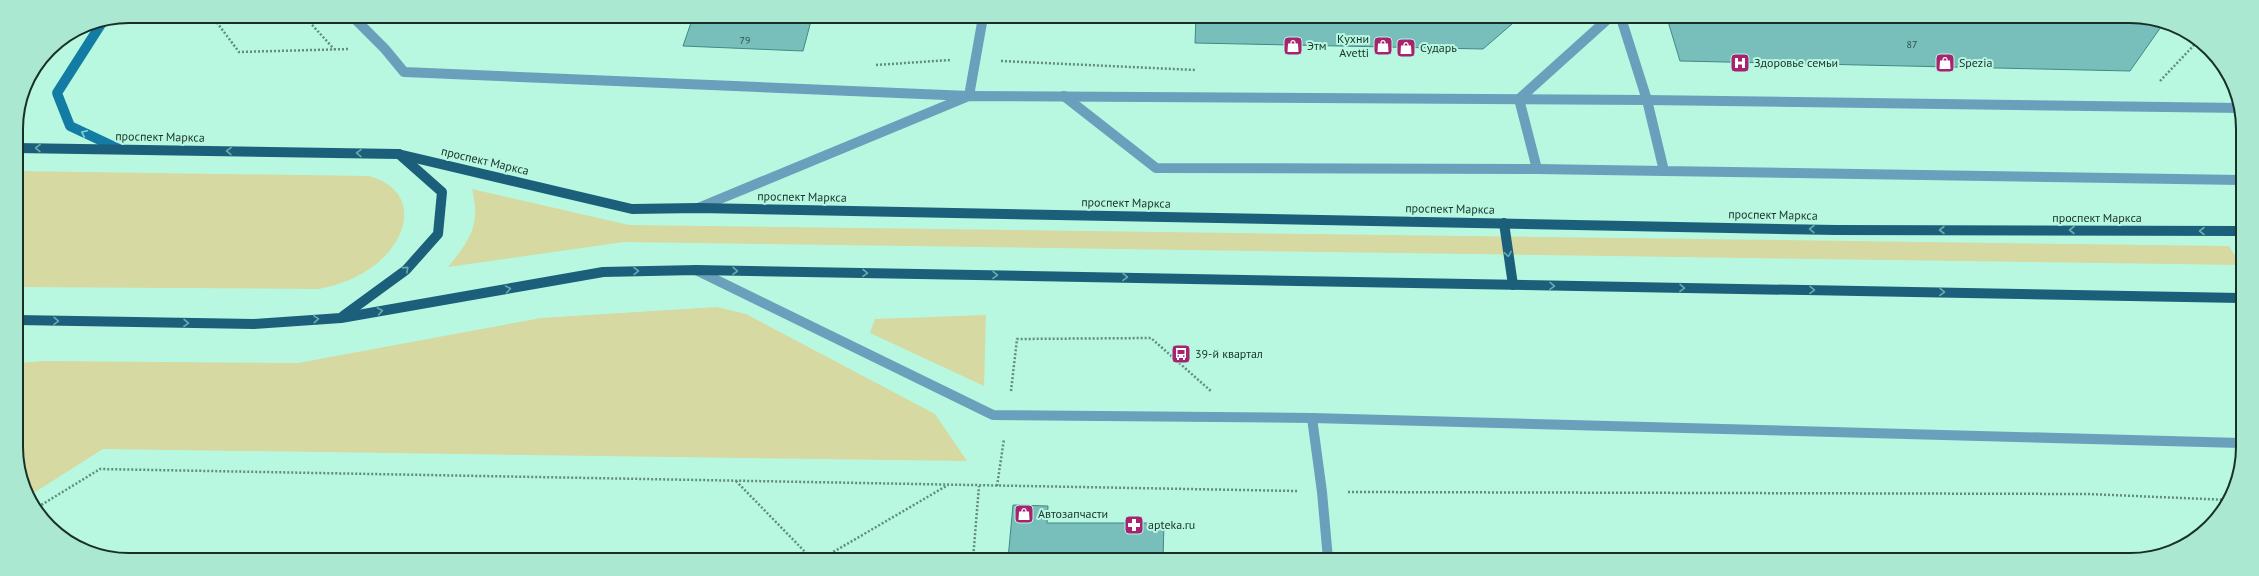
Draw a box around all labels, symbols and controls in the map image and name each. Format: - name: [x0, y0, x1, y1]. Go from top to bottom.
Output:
- place label: Кухни Avetti: [1337, 31, 1369, 60]
- house number: 79: [740, 34, 750, 47]
- shop icon: Этм: [1282, 35, 1304, 57]
- shop icon: Кухни Avetti: [1372, 35, 1394, 57]
- shop icon: Сударь: [1395, 37, 1417, 59]
- place label: Этм: [1307, 38, 1326, 53]
- house number: 87: [1907, 38, 1917, 51]
- place label: Сударь: [1420, 40, 1457, 55]
- hospital icon: Здоровье семьи: [1729, 52, 1751, 74]
- shop icon: Spezia: [1934, 52, 1956, 74]
- place label: Здоровье семьи: [1754, 55, 1838, 70]
- place label: Spezia: [1959, 55, 1992, 70]
- street label: проспект Маркса: [115, 128, 205, 145]
- one-way arrow: [80, 130, 88, 138]
- street label: проспект Маркса: [440, 143, 530, 178]
- one-way arrow: [35, 144, 41, 152]
- one-way arrow: [226, 147, 232, 155]
- one-way arrow: [356, 149, 362, 157]
- street label: проспект Маркса: [757, 188, 847, 205]
- street label: проспект Маркса: [1081, 194, 1171, 211]
- street label: проспект Маркса: [1405, 200, 1495, 217]
- street label: проспект Маркса: [1728, 206, 1818, 223]
- street label: проспект Маркса: [2052, 210, 2142, 225]
- one-way arrow: [1809, 225, 1815, 233]
- one-way arrow: [1939, 226, 1945, 234]
- one-way arrow: [2069, 226, 2075, 234]
- one-way arrow: [2199, 227, 2205, 235]
- one-way arrow: [1503, 251, 1512, 257]
- one-way arrow: [401, 266, 409, 274]
- one-way arrow: [633, 267, 639, 275]
- one-way arrow: [732, 267, 738, 275]
- one-way arrow: [862, 269, 868, 277]
- one-way arrow: [992, 271, 998, 279]
- one-way arrow: [1122, 273, 1128, 282]
- one-way arrow: [1549, 281, 1555, 290]
- one-way arrow: [1679, 284, 1685, 292]
- one-way arrow: [504, 285, 511, 293]
- one-way arrow: [1809, 286, 1815, 294]
- one-way arrow: [1939, 288, 1945, 297]
- one-way arrow: [376, 307, 383, 316]
- one-way arrow: [313, 315, 319, 324]
- one-way arrow: [53, 317, 59, 325]
- one-way arrow: [183, 319, 189, 327]
- bus stop icon: 39-й квартал: [1170, 343, 1192, 365]
- place label: 39-й квартал: [1195, 346, 1263, 361]
- shop icon: Автозапчасти: [1013, 503, 1035, 525]
- place label: Автозапчасти: [1038, 506, 1108, 521]
- pharmacy icon: apteka.ru: [1123, 514, 1145, 536]
- place label: apteka.ru: [1148, 517, 1195, 532]

